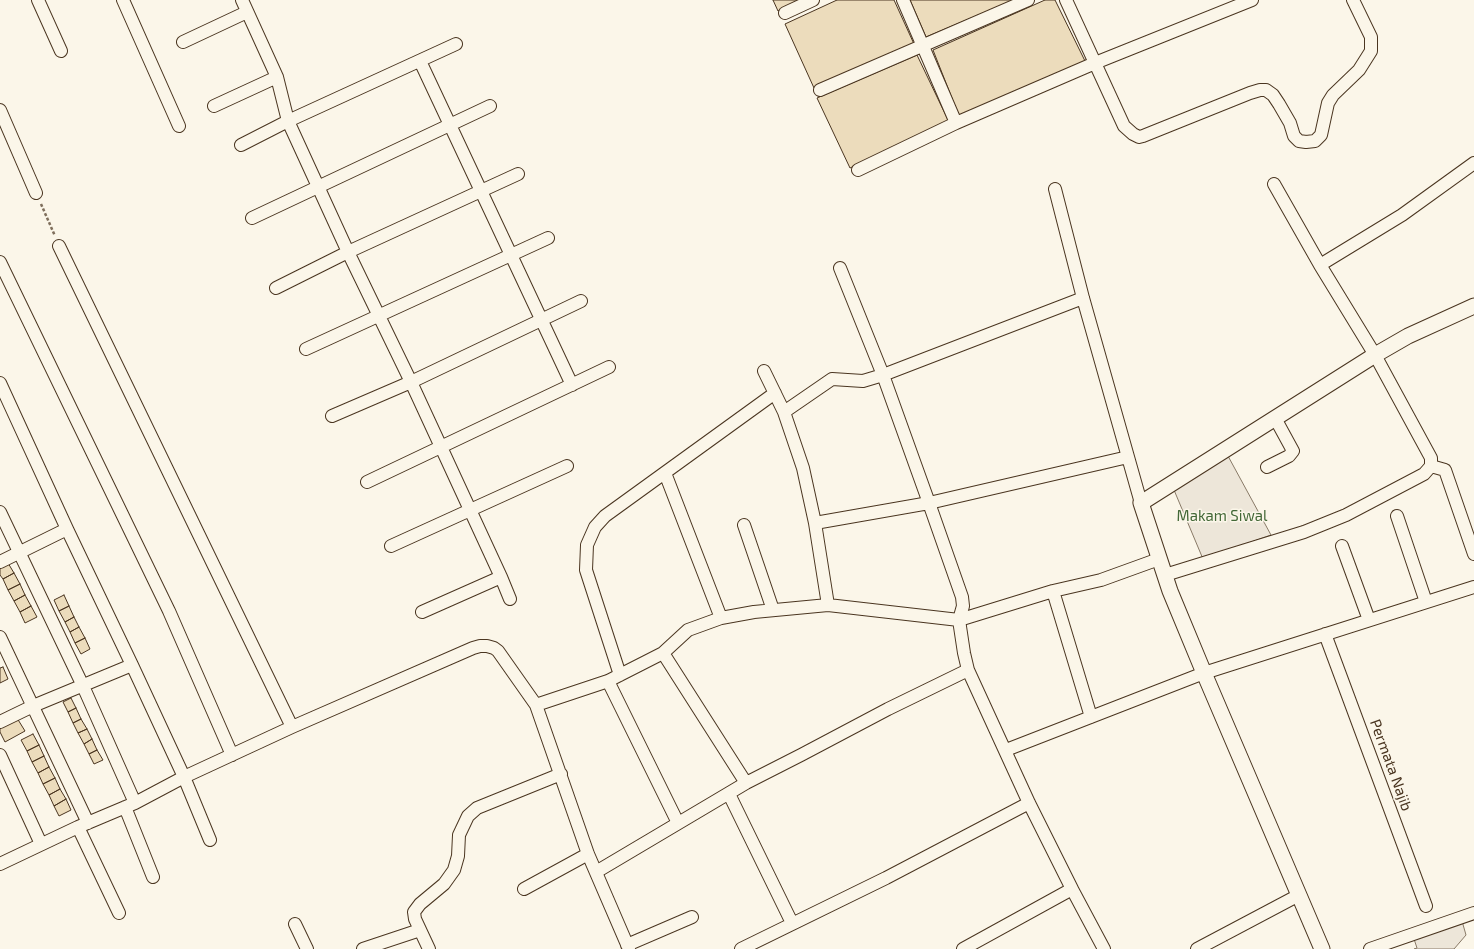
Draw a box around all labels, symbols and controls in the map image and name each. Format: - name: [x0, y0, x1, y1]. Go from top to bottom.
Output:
- park label: Makam Siwal: [1177, 507, 1267, 525]
- street label: Permata Najib: [1366, 717, 1416, 813]

